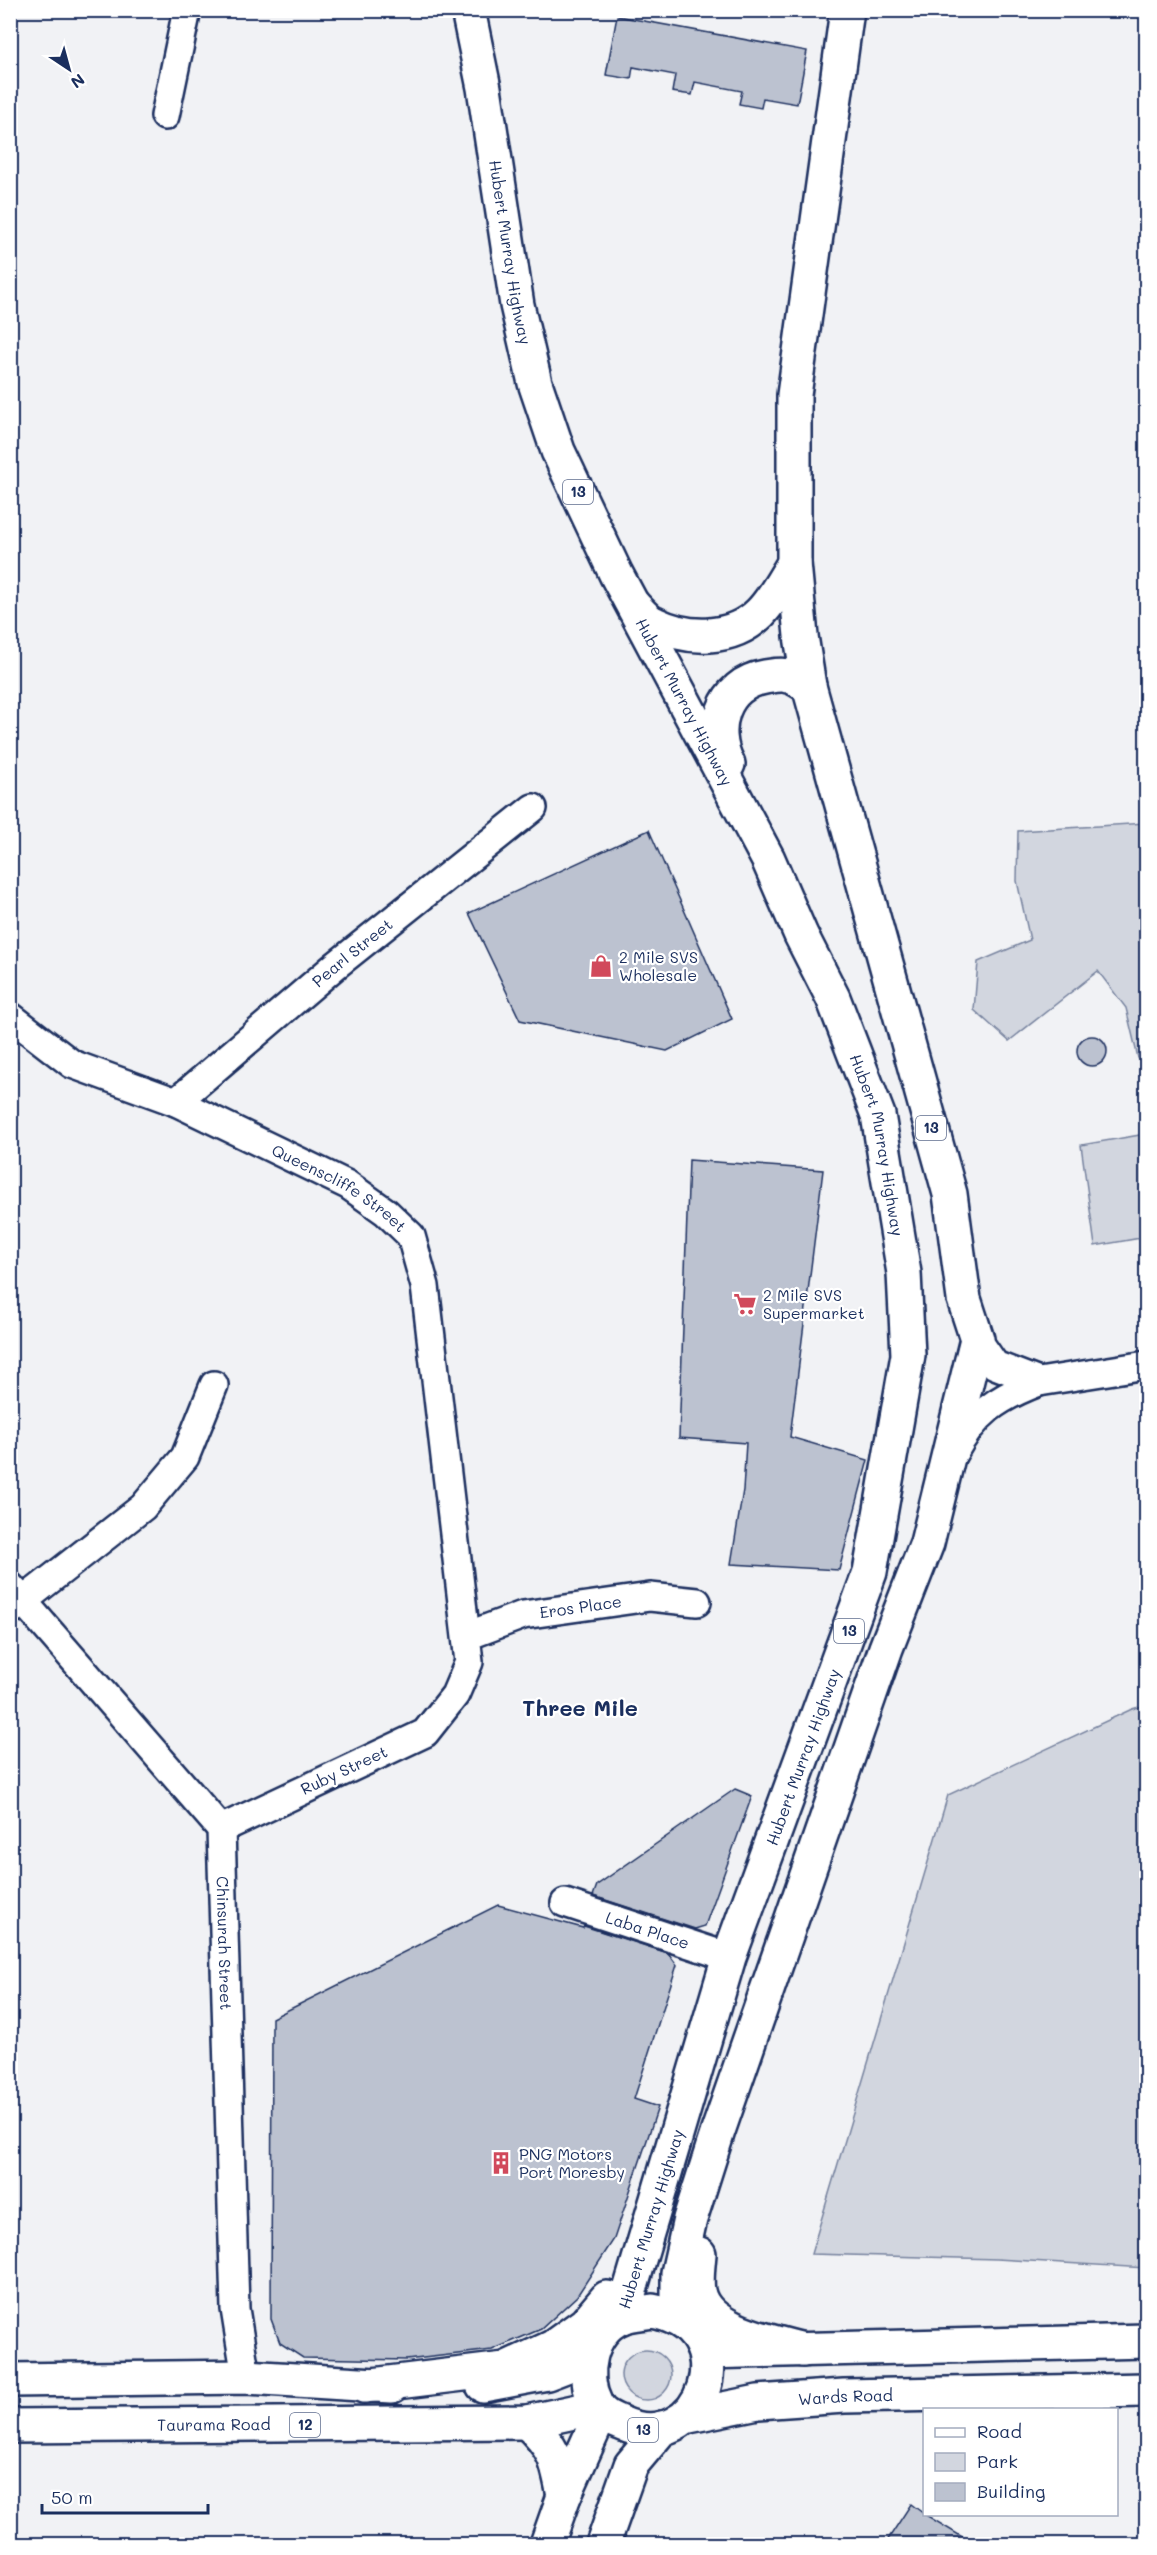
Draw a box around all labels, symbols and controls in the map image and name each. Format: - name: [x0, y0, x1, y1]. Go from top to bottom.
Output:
- north arrow: [39, 39, 99, 99]
- text: N: [67, 69, 89, 94]
- street label: Hubert Murray Highway: [485, 158, 537, 347]
- road number: 13: [563, 480, 593, 504]
- street label: Hubert Murray Highway: [631, 614, 738, 789]
- street label: Pearl Street: [307, 913, 396, 991]
- place label: 2 Mile SVS Wholesale: [619, 946, 698, 985]
- shop icon: 2 Mile SVS Wholesale: [588, 953, 614, 979]
- street label: Hubert Murray Highway: [846, 1051, 909, 1238]
- road number: 13: [916, 1116, 946, 1140]
- street label: Queenscliffe Street: [269, 1139, 411, 1236]
- place label: 2 Mile SVS Supermarket: [763, 1284, 865, 1323]
- supermarket icon: 2 Mile SVS Supermarket: [732, 1291, 758, 1317]
- street label: Eros Place: [538, 1590, 623, 1623]
- road number: 13: [834, 1619, 864, 1643]
- street label: Hubert Murray Highway: [761, 1665, 844, 1848]
- district label: Three Mile: [522, 1693, 638, 1722]
- street label: Ruby Street: [297, 1740, 391, 1799]
- street label: Chinsurah Street: [212, 1876, 237, 2010]
- street label: Laba Place: [603, 1906, 692, 1953]
- street label: Hubert Murray Highway: [613, 2126, 688, 2311]
- place label: PNG Motors Port Moresby: [519, 2143, 625, 2182]
- building icon: PNG Motors Port Moresby: [488, 2150, 514, 2176]
- street label: Wards Road: [797, 2384, 893, 2409]
- legend: [923, 2408, 1118, 2516]
- street label: Taurama Road: [157, 2413, 271, 2435]
- road number: 12: [290, 2413, 320, 2437]
- road number: 13: [628, 2418, 658, 2442]
- text: Road: [977, 2419, 1022, 2443]
- text: Park: [977, 2449, 1018, 2473]
- scale bar: [42, 2477, 208, 2515]
- text: Building: [977, 2479, 1045, 2503]
- text: 50 m: [51, 2485, 93, 2509]

